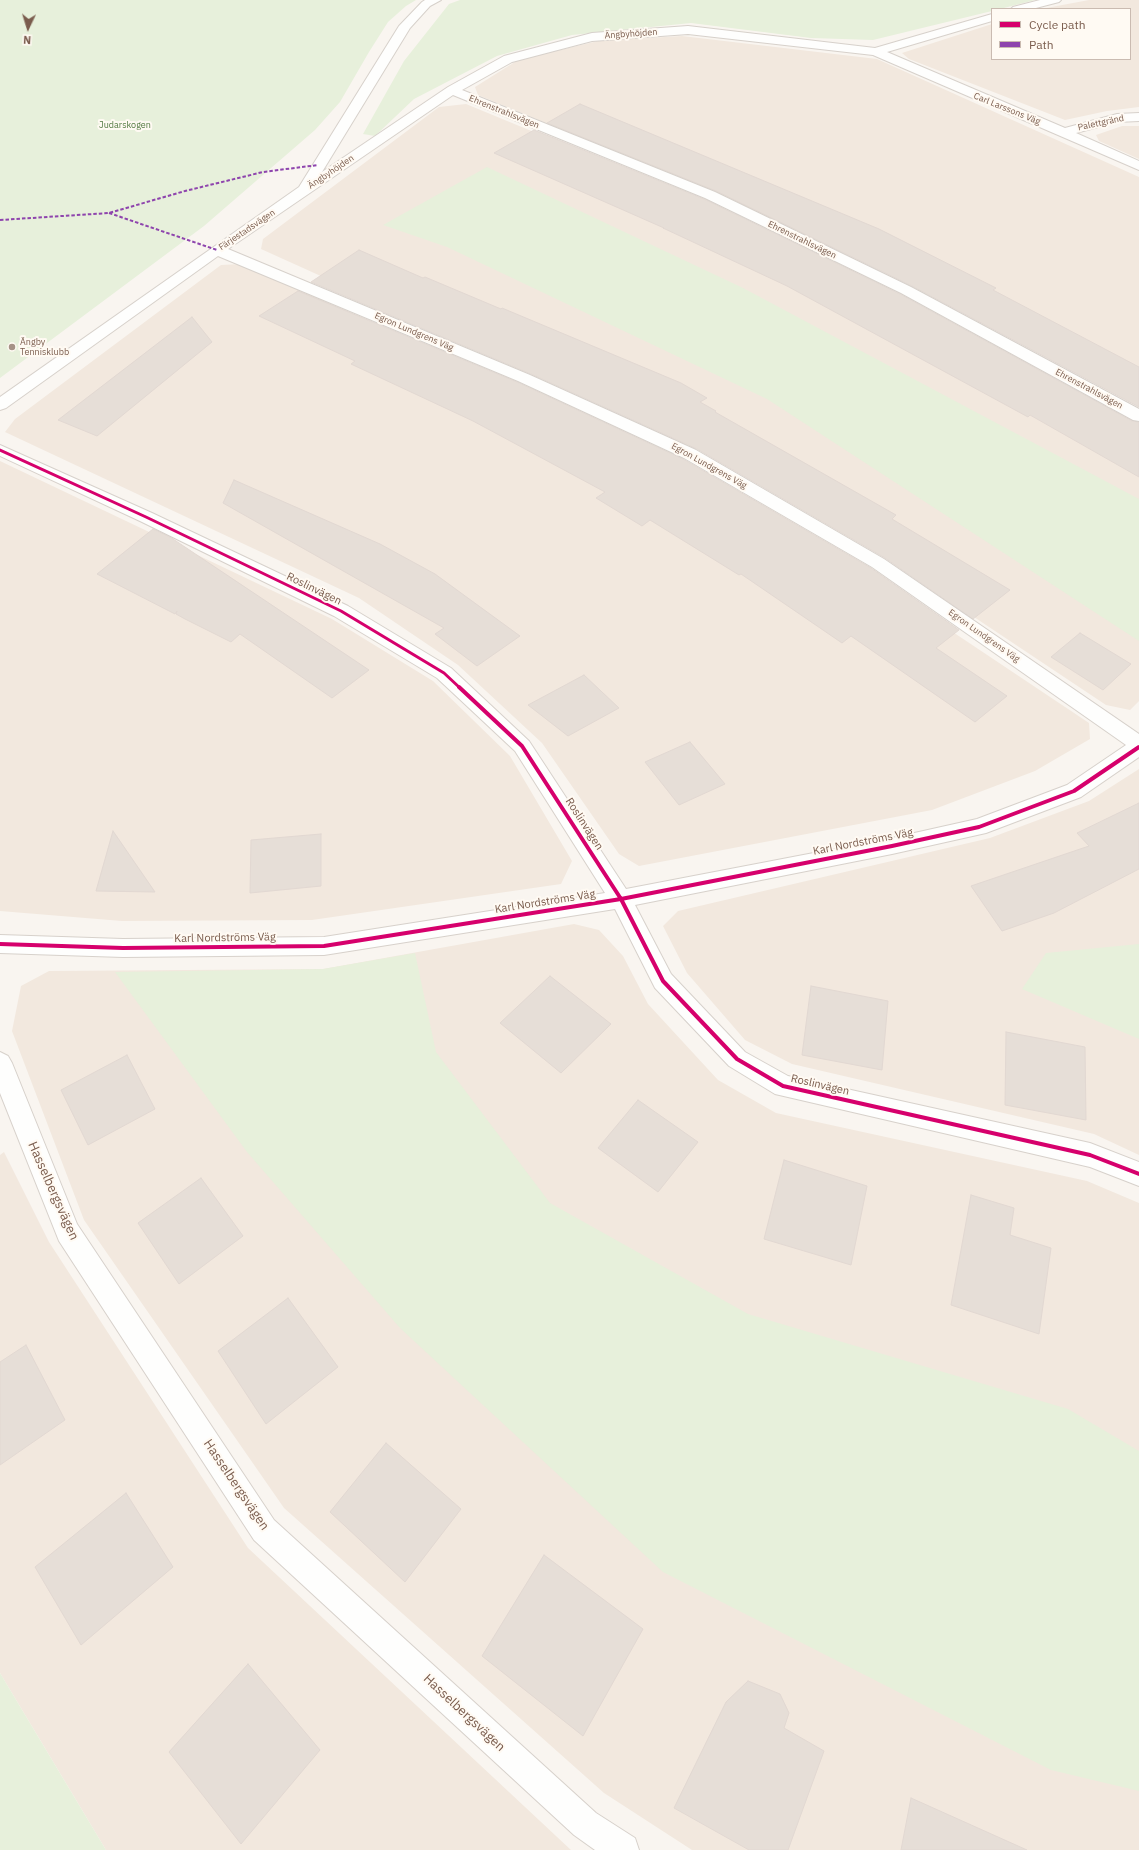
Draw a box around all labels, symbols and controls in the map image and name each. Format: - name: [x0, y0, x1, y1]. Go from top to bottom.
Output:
- north arrow: [8, 8, 48, 48]
- legend: [991, 8, 1131, 60]
- text: Cycle path: [1029, 17, 1086, 32]
- street label: Ängbyhöjden: [604, 27, 658, 41]
- text: N: [23, 33, 32, 47]
- text: Path: [1029, 37, 1054, 52]
- street label: Carl Larssons Väg: [972, 91, 1042, 127]
- street label: Ehrenstrahlsvägen: [467, 93, 541, 131]
- street label: Palettgränd: [1077, 113, 1125, 133]
- park label: Judarskogen: [99, 120, 151, 130]
- street label: Ängbyhöjden: [306, 153, 356, 191]
- street label: Färjestadsvägen: [217, 207, 277, 253]
- street label: Ehrenstrahlsvägen: [766, 219, 838, 261]
- street label: Egron Lundgrens Väg: [373, 310, 455, 354]
- place label: Ängby Tennisklubb: [20, 337, 69, 358]
- marker: Ängby Tennisklubb: [7, 342, 17, 352]
- street label: Ehrenstrahlsvägen: [1053, 367, 1125, 411]
- street label: Egron Lundgrens Väg: [669, 441, 749, 491]
- street label: Roslinvägen: [284, 570, 344, 608]
- street label: Egron Lundgrens Väg: [946, 607, 1022, 665]
- street label: Roslinvägen: [562, 795, 606, 853]
- street label: Karl Nordströms Väg: [812, 826, 914, 858]
- street label: Karl Nordströms Väg: [494, 888, 596, 916]
- street label: Karl Nordströms Väg: [174, 931, 276, 945]
- street label: Roslinvägen: [790, 1072, 850, 1098]
- street label: Hasselbergsvägen: [24, 1139, 82, 1243]
- street label: Hasselbergsvägen: [200, 1437, 272, 1533]
- street label: Hasselbergsvägen: [420, 1671, 508, 1755]

